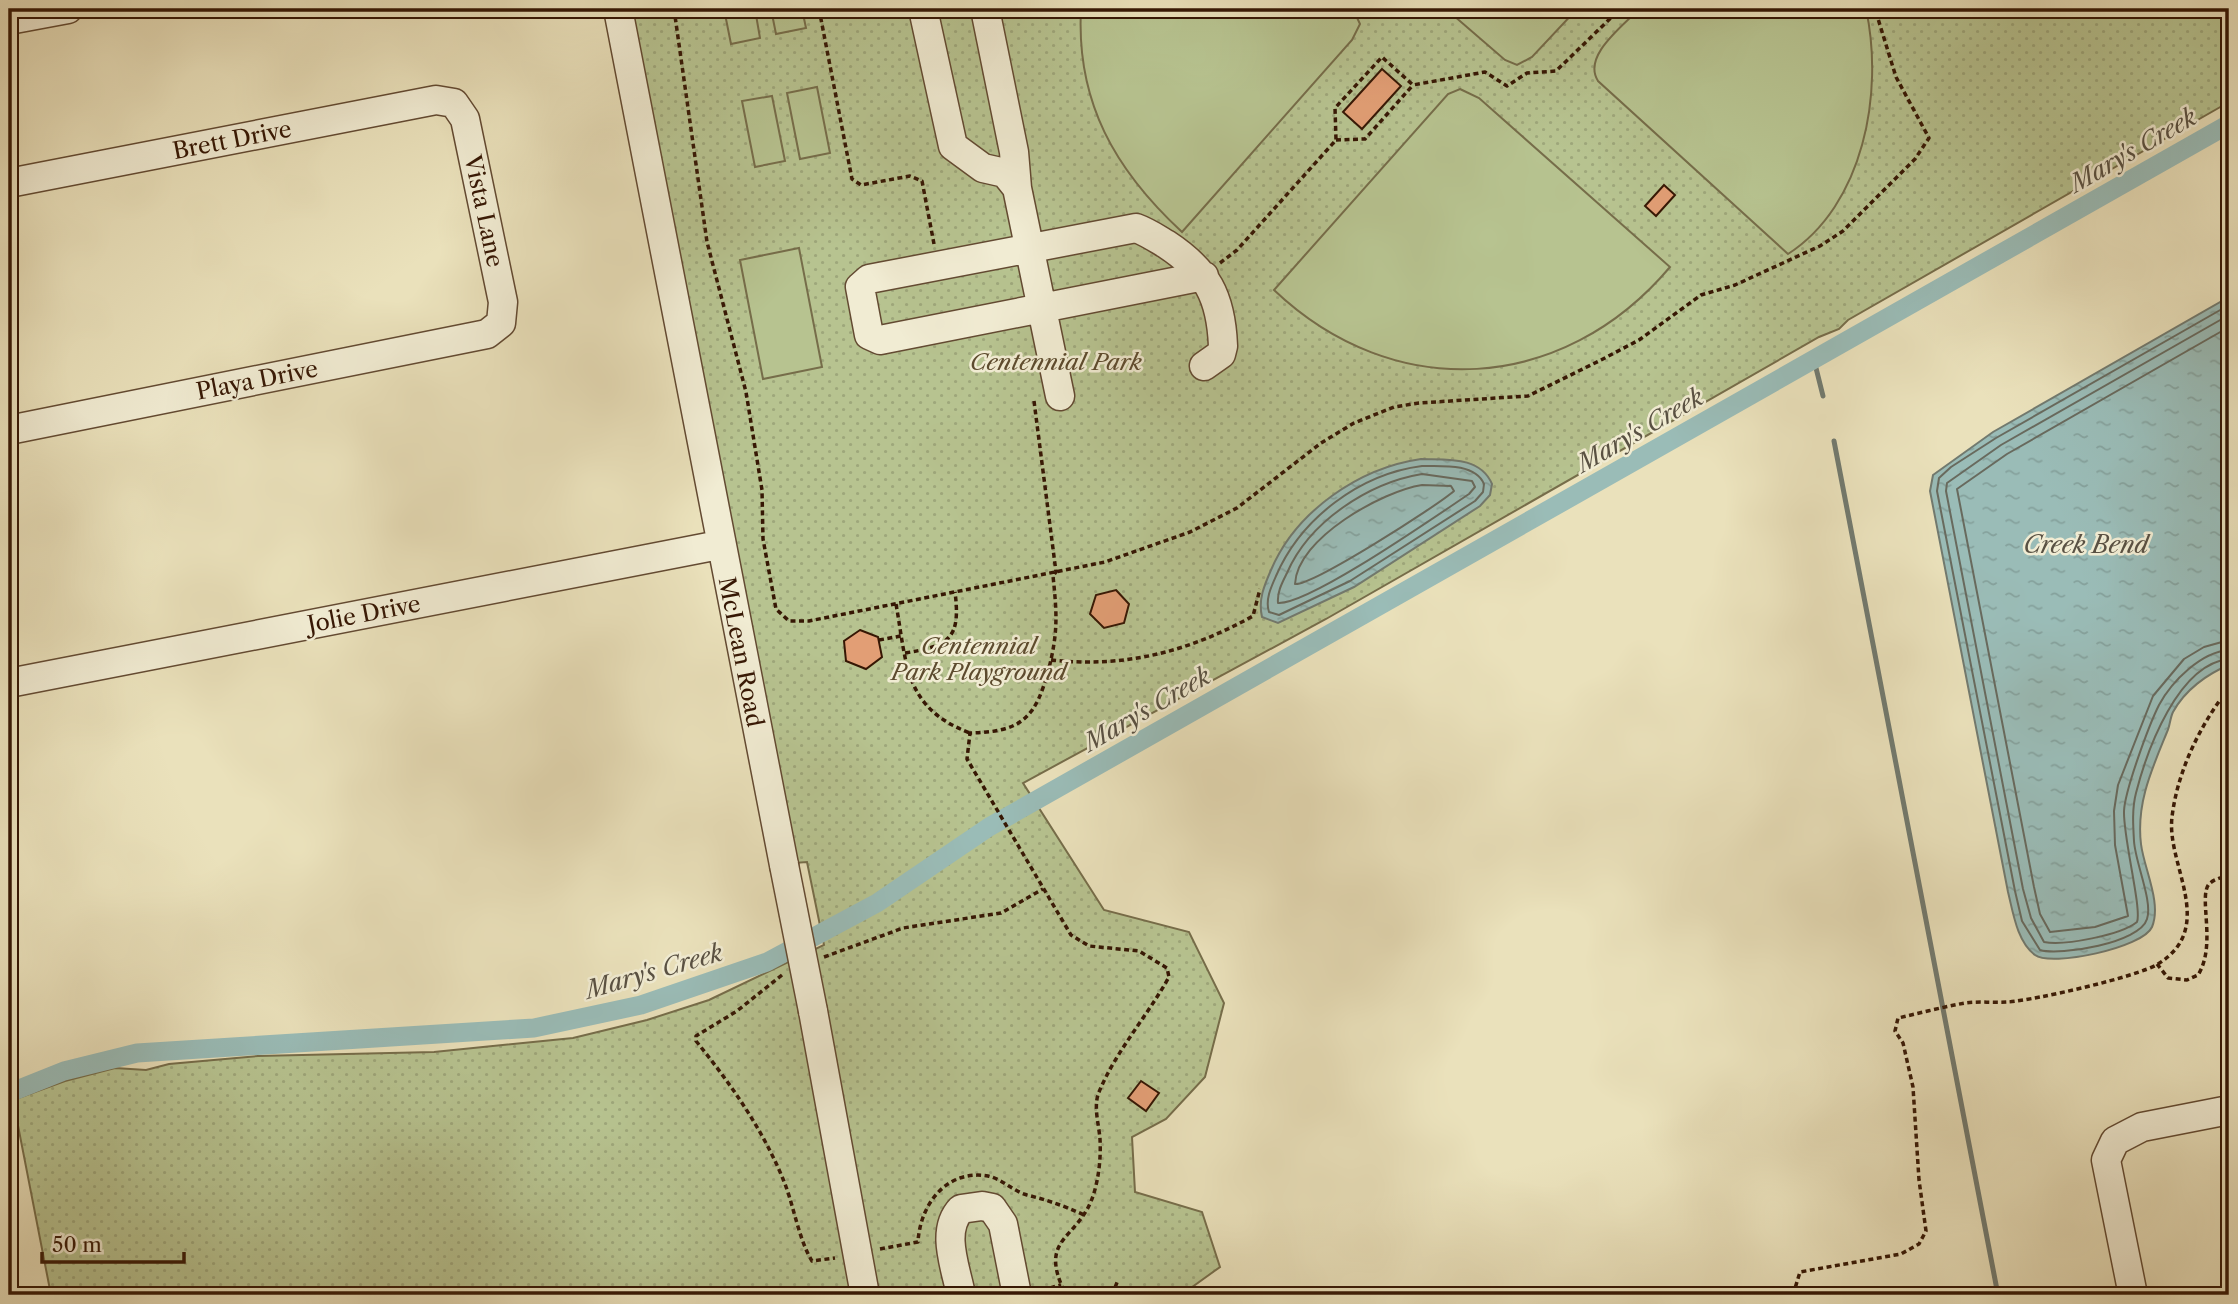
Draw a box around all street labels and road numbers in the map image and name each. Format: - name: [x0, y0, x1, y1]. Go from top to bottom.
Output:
- street label: Brett Drive: [170, 115, 294, 165]
- street label: Vista Lane: [458, 151, 510, 270]
- street label: Playa Drive: [194, 354, 320, 406]
- street label: McLean Road: [713, 575, 769, 729]
- street label: Jolie Drive: [302, 589, 423, 639]

